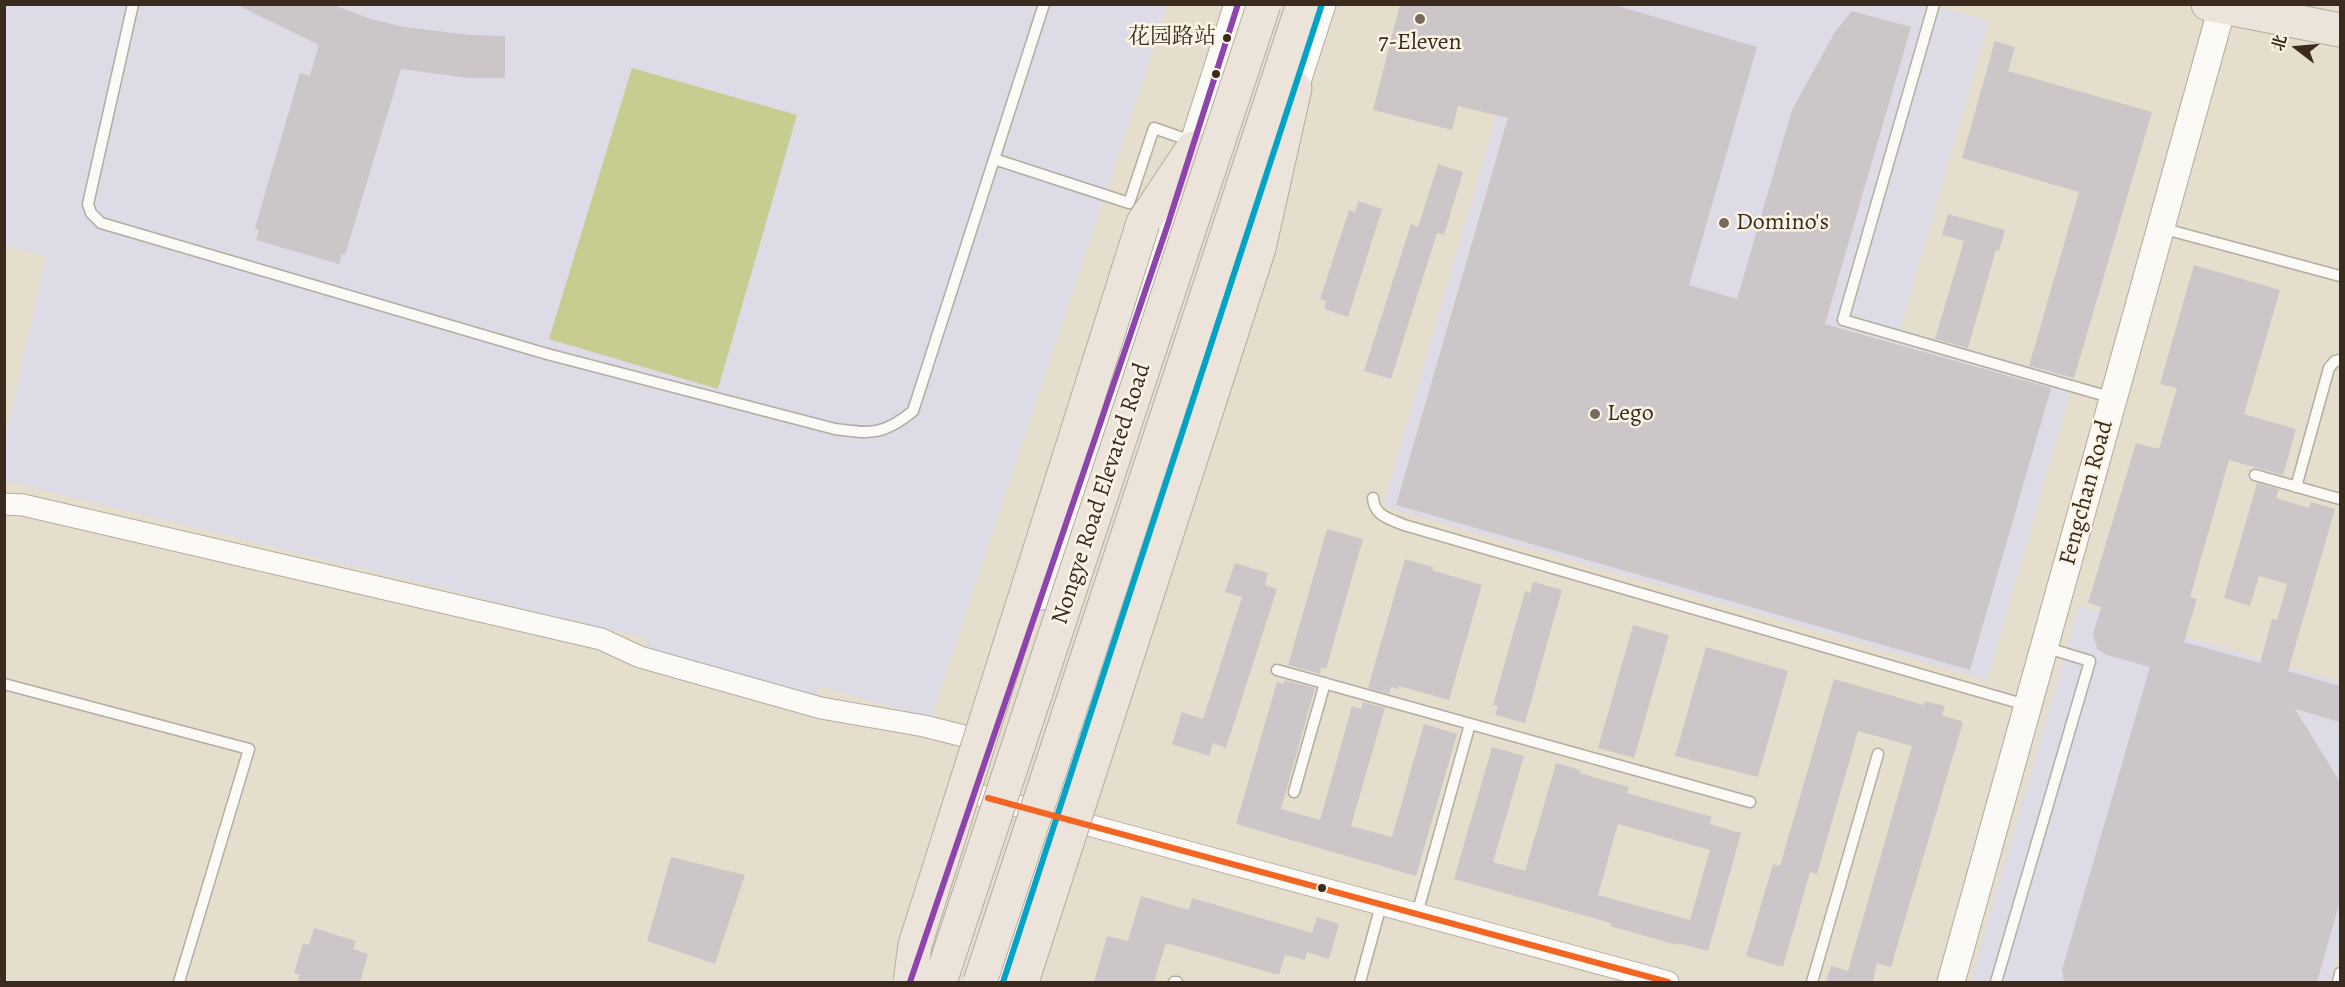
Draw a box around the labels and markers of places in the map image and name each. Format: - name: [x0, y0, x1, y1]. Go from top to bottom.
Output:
- marker: 7-Eleven: [1413, 12, 1427, 26]
- place label: 花园路站: [1128, 25, 1216, 51]
- place label: 7-Eleven: [1378, 29, 1462, 57]
- marker: 花园路站: [1221, 32, 1233, 44]
- unlabelled marker: [1210, 68, 1222, 80]
- place label: Domino's: [1736, 209, 1829, 237]
- marker: Domino's: [1717, 216, 1731, 230]
- place label: Lego: [1607, 400, 1654, 428]
- marker: Lego: [1588, 407, 1602, 421]
- unlabelled marker: [1316, 882, 1328, 894]

